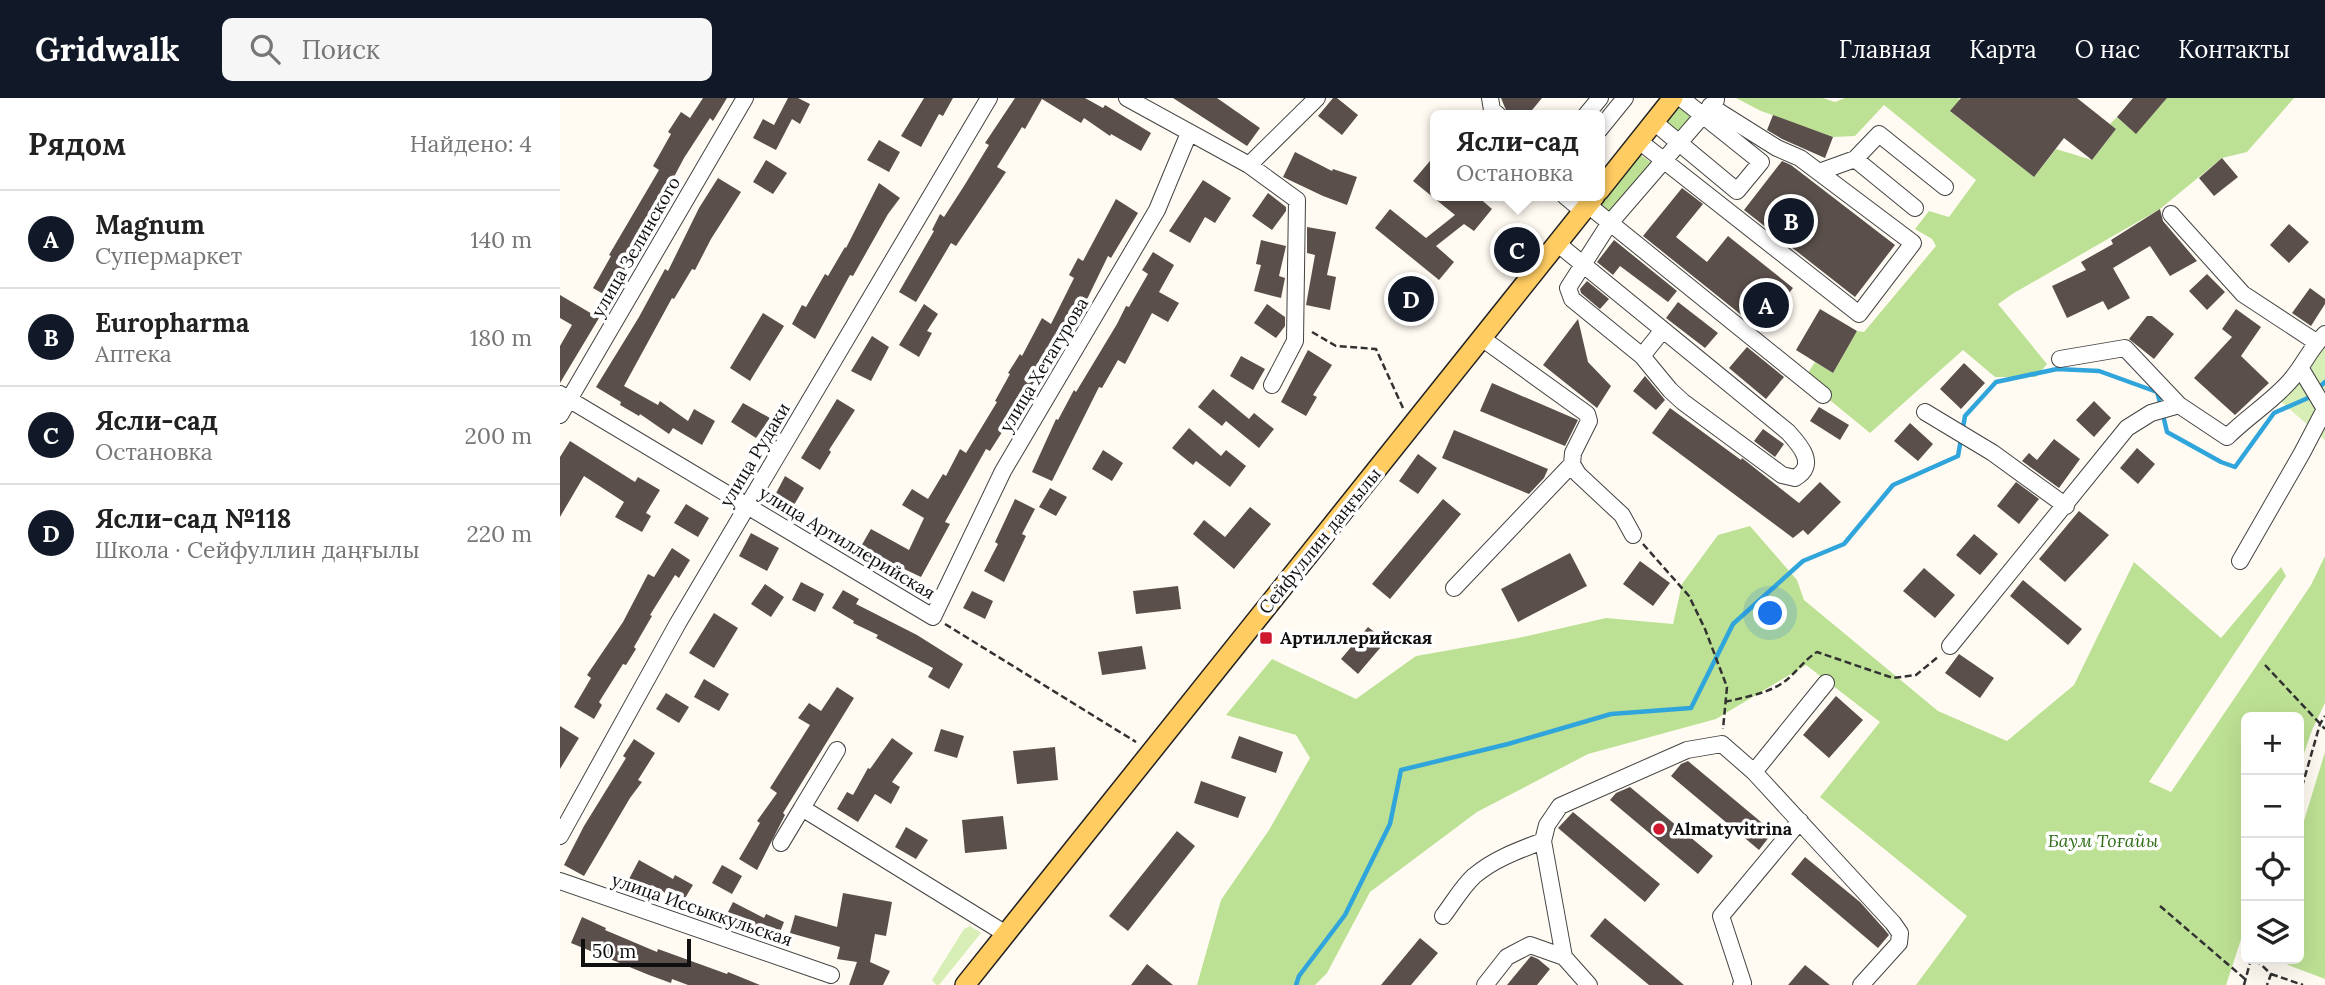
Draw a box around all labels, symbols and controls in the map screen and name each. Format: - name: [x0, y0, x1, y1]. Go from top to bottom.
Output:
- search box: [222, 18, 712, 81]
- text: Gridwalk: [35, 28, 180, 70]
- icon: search: [246, 30, 284, 68]
- text: Поиск: [302, 33, 380, 66]
- text: Главная: [1839, 34, 1931, 65]
- text: Карта: [1969, 34, 2037, 65]
- text: О нас: [2075, 34, 2140, 65]
- text: Контакты: [2178, 34, 2290, 65]
- popup: [1430, 110, 1605, 201]
- text: Рядом: [28, 125, 126, 163]
- text: Ясли-сад: [1456, 125, 1579, 158]
- text: Найдено: 4: [410, 129, 532, 158]
- text: Остановка: [1456, 158, 1574, 187]
- street label: улица Зелинского: [586, 172, 685, 321]
- pin: B: [1768, 195, 1814, 247]
- text: Magnum: [95, 208, 205, 241]
- pin: C: [1494, 224, 1540, 276]
- text: A: [43, 225, 59, 254]
- text: 140 m: [470, 225, 532, 254]
- text: Супермаркет: [95, 241, 242, 270]
- pin: D: [1388, 273, 1434, 325]
- pin: A: [1743, 279, 1789, 331]
- street label: улица Хетагурова: [994, 293, 1093, 436]
- text: Europharma: [95, 306, 249, 339]
- text: B: [43, 323, 59, 352]
- text: 180 m: [470, 323, 532, 352]
- text: Аптека: [95, 339, 172, 368]
- street label: улица Рудаки: [714, 398, 795, 511]
- text: Ясли-сад: [95, 404, 218, 437]
- text: C: [43, 421, 59, 450]
- text: 200 m: [464, 421, 532, 450]
- text: Остановка: [95, 437, 213, 466]
- street label: Сейфуллин даңғылы: [1253, 463, 1386, 619]
- street label: улица Артиллерийская: [755, 481, 940, 604]
- text: Ясли-сад №118: [95, 502, 291, 535]
- text: D: [42, 519, 60, 548]
- text: 220 m: [466, 519, 532, 548]
- text: Школа · Сейфуллин даңғылы: [95, 535, 420, 564]
- your location: [1753, 596, 1787, 630]
- place label: Артиллерийская: [1280, 626, 1432, 649]
- marker: Артиллерийская: [1258, 630, 1274, 646]
- map controls: [2241, 712, 2304, 964]
- button: +: [2241, 712, 2304, 775]
- button: −: [2241, 775, 2304, 838]
- place label: Almatyvitrina: [1673, 817, 1793, 840]
- marker: Almatyvitrina: [1651, 821, 1667, 837]
- park label: Баум Тоғайы: [2048, 829, 2158, 852]
- button: locate: [2241, 838, 2304, 901]
- street label: улица Иссыккульская: [609, 868, 796, 951]
- button: layers: [2241, 901, 2304, 964]
- scale bar: [581, 936, 691, 968]
- text: 50 m: [592, 939, 636, 963]

